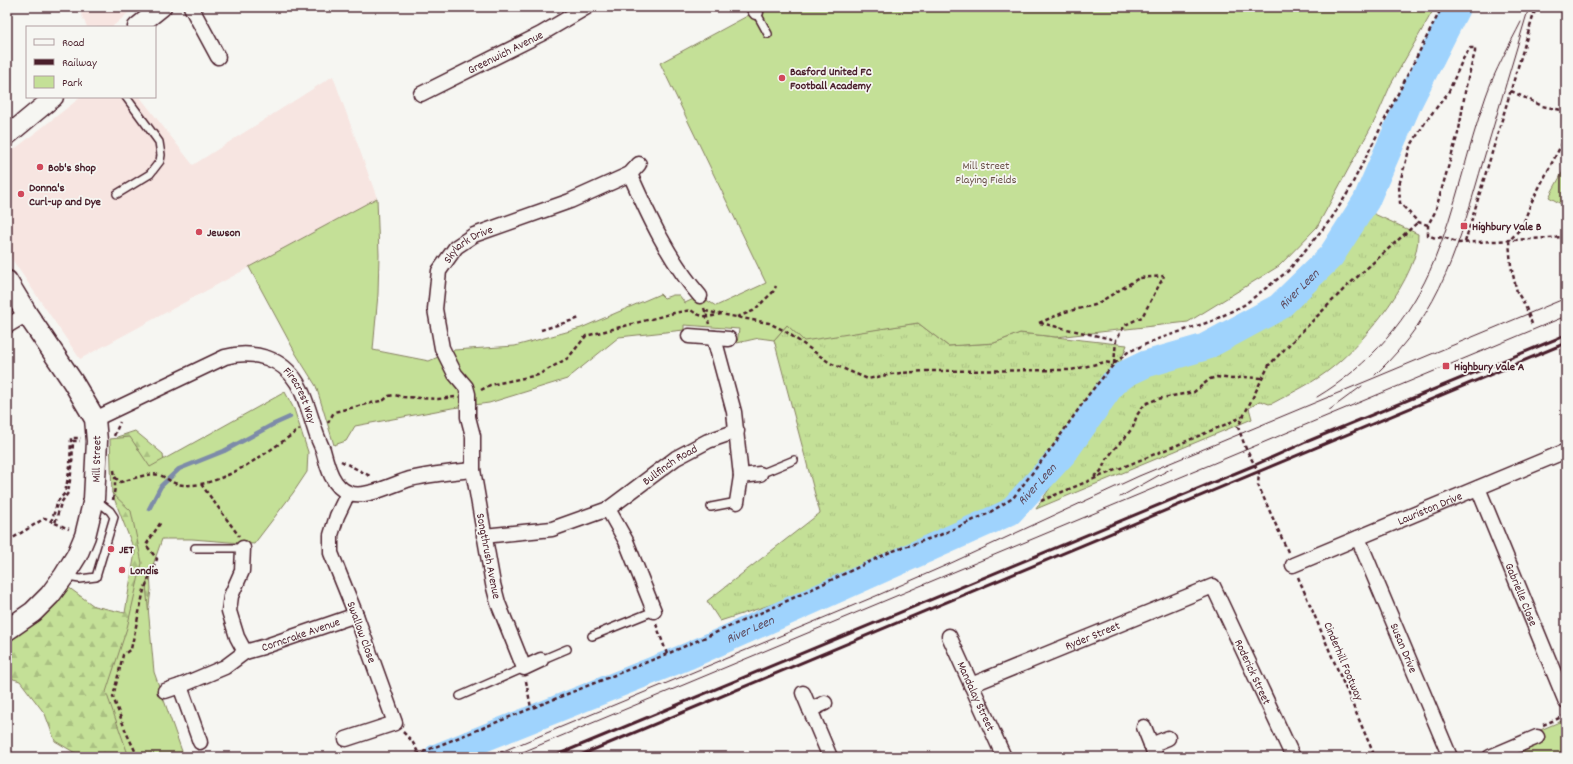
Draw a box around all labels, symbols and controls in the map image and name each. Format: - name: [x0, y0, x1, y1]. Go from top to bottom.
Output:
- legend: [26, 26, 156, 98]
- street label: Greenwich Avenue: [465, 27, 546, 79]
- text: Road: [62, 35, 84, 52]
- text: Railway: [62, 55, 98, 72]
- place label: Basford United FC Football Academy: [790, 64, 872, 95]
- marker: Basford United FC Football Academy: [777, 73, 787, 83]
- text: Park: [62, 75, 83, 92]
- park label: Mill Street Playing Fields: [956, 158, 1016, 189]
- place label: Bob's Shop: [48, 160, 97, 177]
- marker: Bob's Shop: [35, 162, 45, 172]
- place label: Donna's Curl-up and Dye: [29, 180, 102, 211]
- marker: Donna's Curl-up and Dye: [16, 189, 26, 199]
- place label: Highbury Vale B: [1472, 219, 1542, 236]
- marker: Highbury Vale B: [1459, 221, 1469, 231]
- street label: Skylark Drive: [440, 222, 496, 267]
- place label: Jewson: [207, 225, 241, 242]
- marker: Jewson: [194, 227, 204, 237]
- water label: River Leen: [1275, 265, 1325, 315]
- place label: Highbury Vale A: [1454, 359, 1525, 376]
- marker: Highbury Vale A: [1441, 361, 1451, 371]
- street label: Firecrest Way: [279, 364, 320, 427]
- street label: Mill Street: [89, 435, 106, 483]
- street label: Bullfinch Road: [639, 441, 701, 490]
- water label: River Leen: [1014, 459, 1063, 510]
- street label: Lauriston Drive: [1395, 488, 1465, 530]
- street label: Songthrush Avenue: [471, 512, 504, 601]
- place label: JET: [119, 542, 134, 559]
- marker: JET: [106, 544, 116, 554]
- street label: Gabrielle Close: [1500, 561, 1541, 629]
- place label: Londis: [130, 563, 159, 580]
- marker: Londis: [117, 565, 127, 575]
- street label: Swallow Close: [342, 599, 380, 666]
- water label: River Leen: [724, 611, 778, 650]
- street label: Corncrake Avenue: [259, 614, 343, 657]
- street label: Ryder Street: [1063, 618, 1123, 656]
- street label: Cinderhill Footway: [1318, 620, 1367, 705]
- street label: Susan Drive: [1385, 621, 1421, 676]
- street label: Roderick Street: [1229, 637, 1275, 708]
- street label: Mandalay Street: [952, 659, 998, 735]

